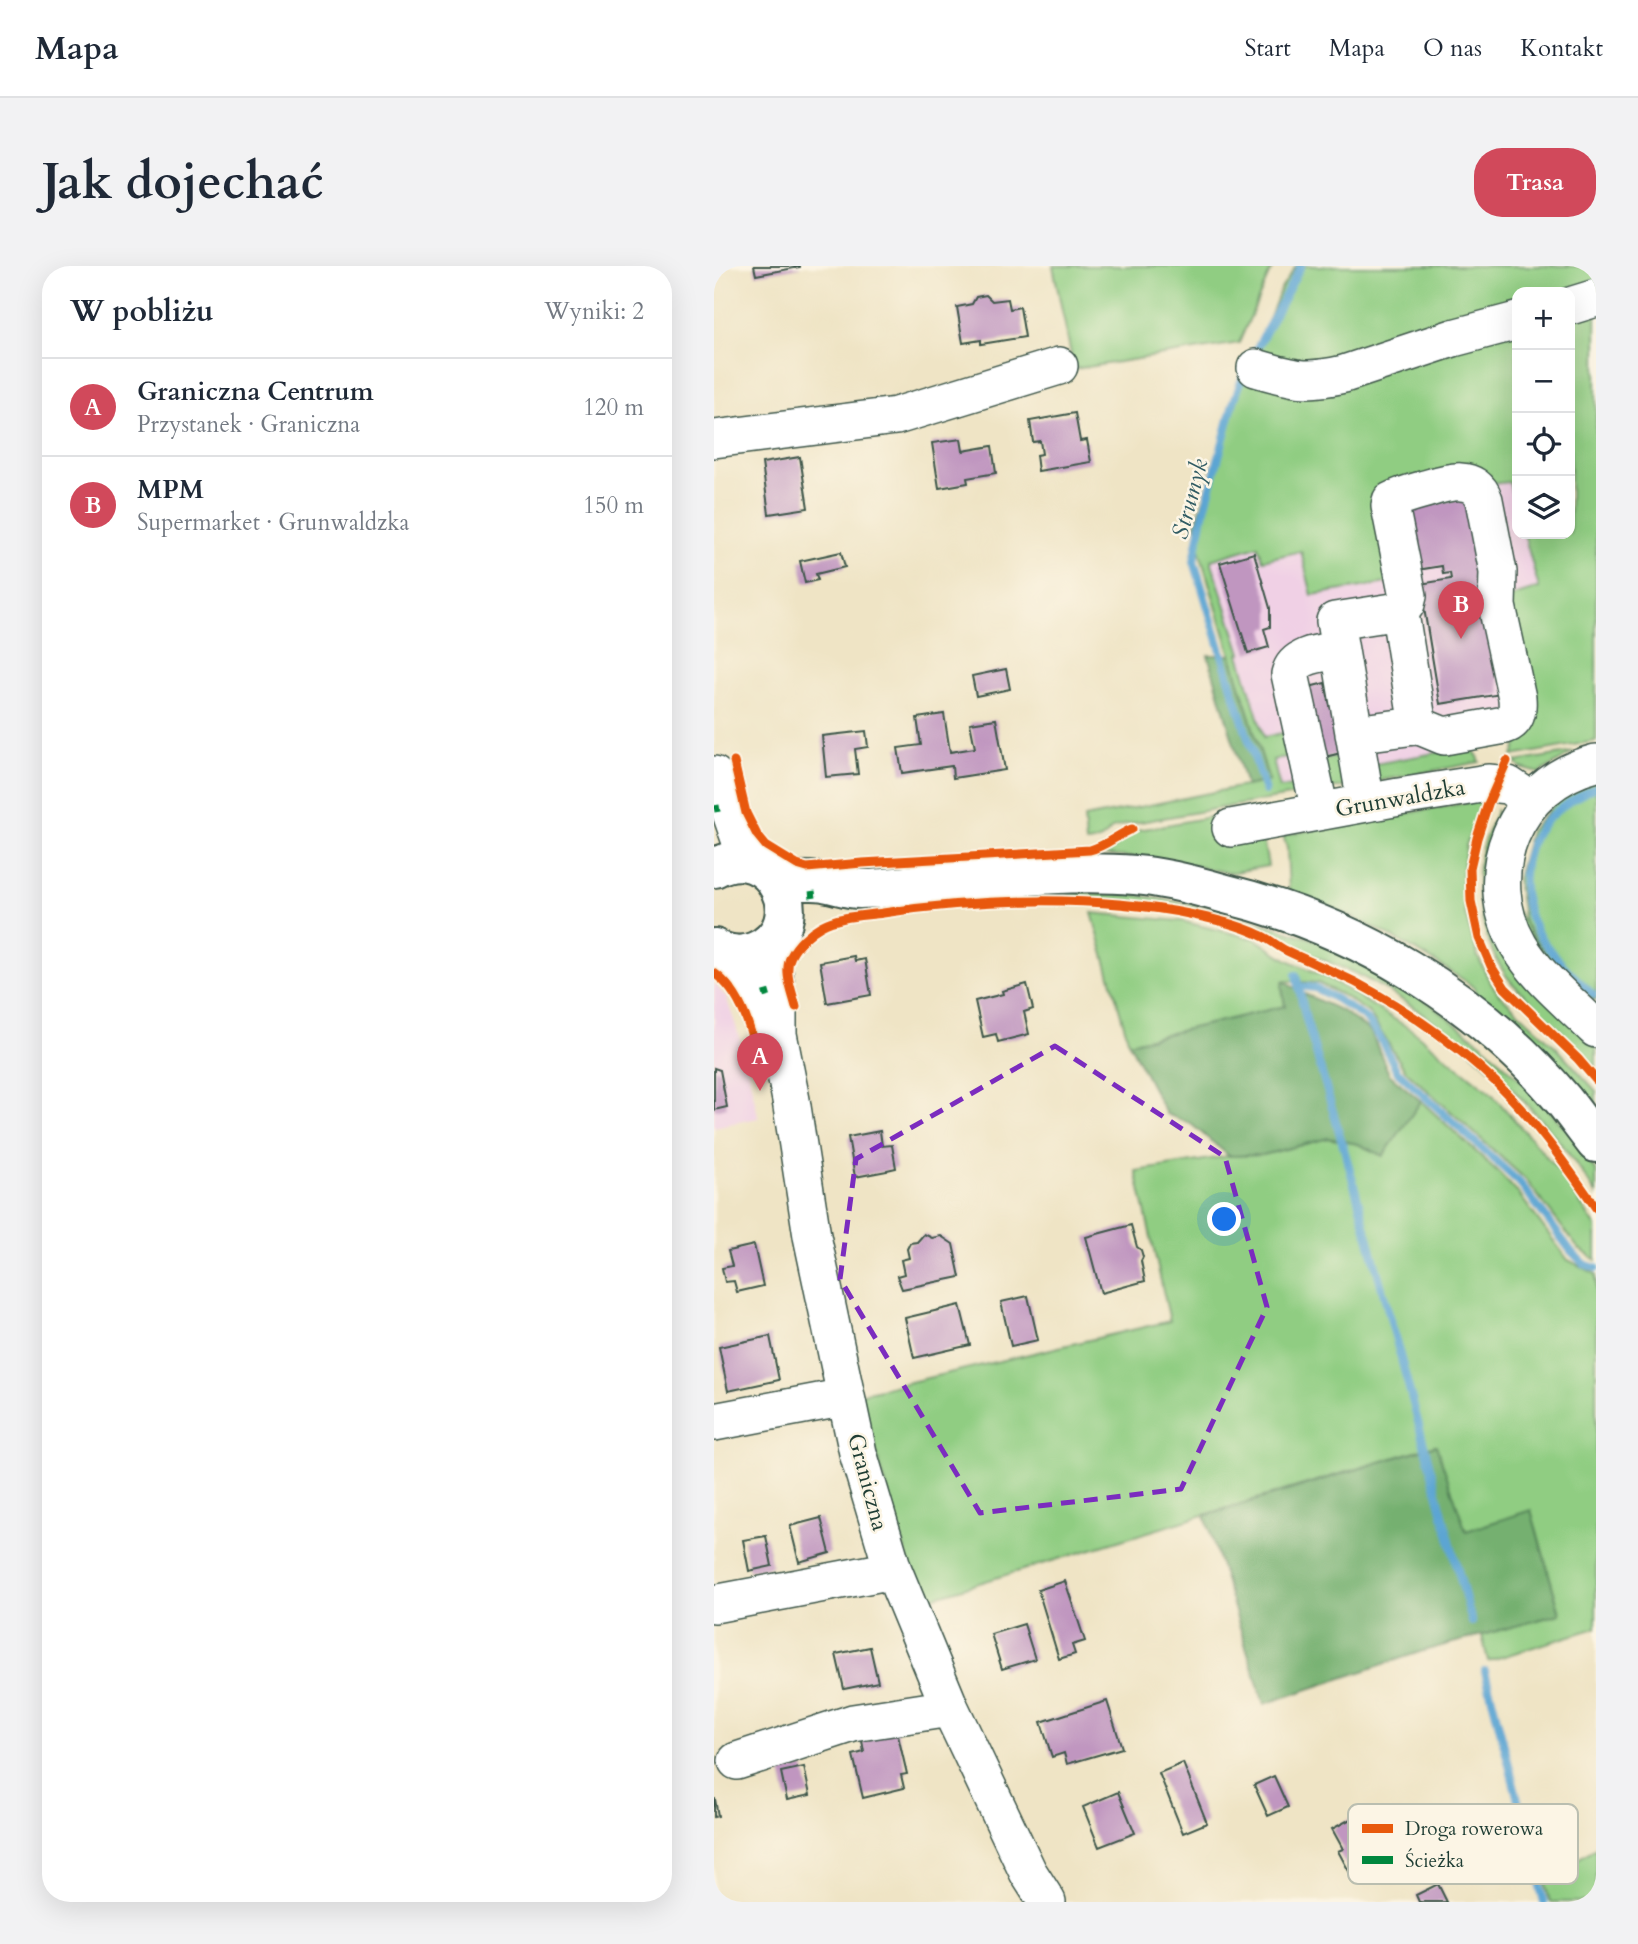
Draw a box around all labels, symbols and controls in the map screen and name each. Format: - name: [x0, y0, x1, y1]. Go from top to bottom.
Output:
- text: Mapa: [35, 26, 119, 71]
- text: Start: [1244, 32, 1291, 65]
- text: Mapa: [1329, 32, 1385, 65]
- text: O nas: [1423, 32, 1482, 65]
- text: Kontakt: [1520, 32, 1603, 65]
- button: Trasa: [1474, 148, 1596, 217]
- text: Jak dojechać: [42, 149, 324, 216]
- map controls: [1512, 287, 1575, 539]
- button: +: [1512, 287, 1575, 350]
- text: W pobliżu: [70, 291, 214, 332]
- text: Wyniki: 2: [544, 296, 644, 327]
- button: −: [1512, 350, 1575, 413]
- text: Graniczna Centrum: [137, 374, 374, 409]
- text: A: [84, 392, 102, 423]
- text: 120 m: [583, 392, 644, 423]
- text: Przystanek · Graniczna: [137, 409, 360, 440]
- button: locate: [1512, 413, 1575, 476]
- water label: Strumyk: [1163, 455, 1217, 543]
- text: MPM: [137, 472, 204, 507]
- button: layers: [1512, 476, 1575, 539]
- text: B: [85, 490, 101, 521]
- text: 150 m: [583, 490, 644, 521]
- text: Supermarket · Grunwaldzka: [137, 507, 410, 538]
- pin: B: [1438, 581, 1484, 639]
- street label: Grunwaldzka: [1333, 771, 1467, 825]
- pin: A: [737, 1033, 783, 1091]
- your location: [1207, 1202, 1241, 1236]
- street label: Graniczna: [840, 1430, 896, 1534]
- legend: [1348, 1804, 1578, 1884]
- text: Droga rowerowa: [1405, 1816, 1543, 1842]
- text: Ścieżka: [1405, 1848, 1464, 1874]

